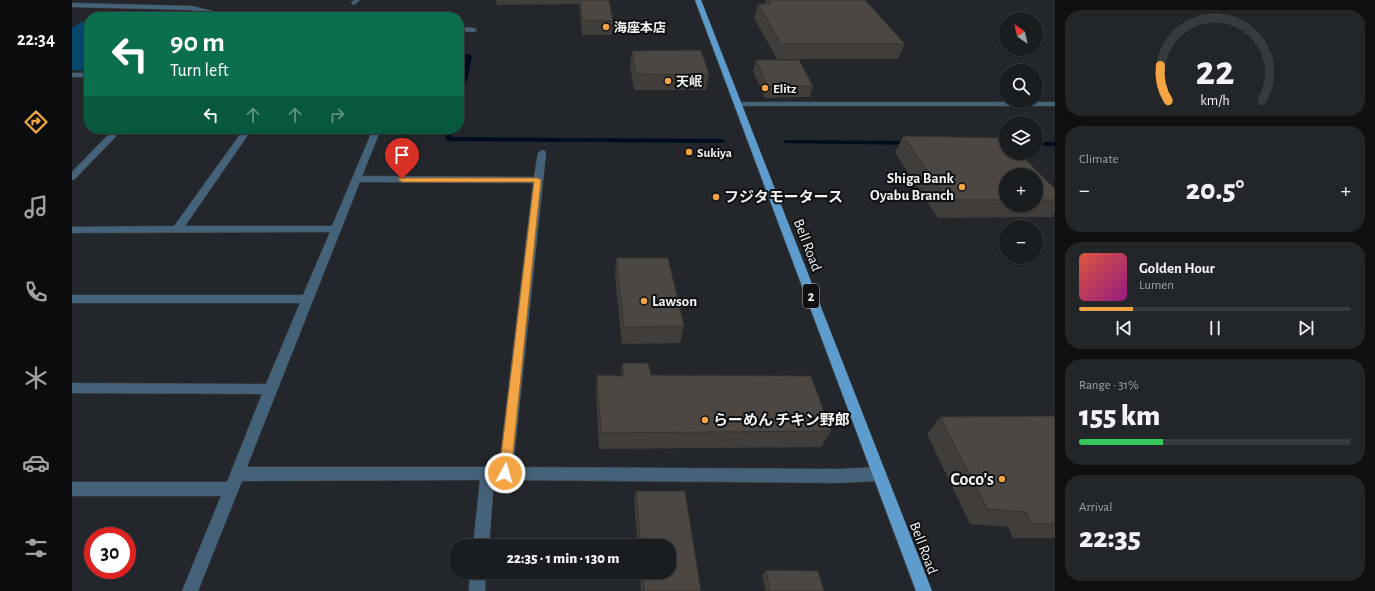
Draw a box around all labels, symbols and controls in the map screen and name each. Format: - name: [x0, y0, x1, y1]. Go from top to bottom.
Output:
- north arrow: [999, 12, 1043, 56]
- map controls: [999, 12, 1043, 264]
- place label: 海座本店: [614, 21, 666, 35]
- marker: 海座本店: [601, 22, 611, 32]
- icon: left: [104, 28, 156, 80]
- text: 90 m: [170, 29, 225, 57]
- text: 22:34: [17, 31, 55, 49]
- text: 22: [1195, 51, 1235, 92]
- text: Turn left: [170, 62, 229, 80]
- button: search: [999, 64, 1043, 108]
- place label: 天岷: [676, 75, 702, 89]
- marker: 天岷: [663, 76, 673, 86]
- marker: Elitz: [760, 83, 770, 93]
- place label: Elitz: [773, 83, 797, 96]
- text: km/h: [1200, 94, 1230, 108]
- icon: left: [200, 104, 222, 126]
- icon: ahead: [242, 104, 264, 126]
- icon: ahead: [284, 104, 306, 126]
- icon: right: [326, 104, 348, 126]
- icon: directions: [22, 108, 50, 136]
- button: layers: [999, 116, 1043, 160]
- pin: [385, 138, 419, 179]
- icon: arrive: [391, 144, 413, 166]
- marker: Sukiya: [684, 147, 694, 157]
- place label: Sukiya: [697, 147, 732, 160]
- text: Climate: [1079, 153, 1118, 166]
- button: +: [999, 168, 1043, 212]
- place label: Shiga Bank Oyabu Branch: [870, 171, 955, 203]
- text: 20.5°: [1186, 175, 1244, 205]
- text: −: [1079, 179, 1090, 201]
- text: +: [1340, 179, 1351, 201]
- marker: Shiga Bank Oyabu Branch: [957, 182, 967, 192]
- place label: フジタモータース: [724, 189, 843, 205]
- marker: フジタモータース: [711, 192, 721, 202]
- icon: music: [22, 193, 50, 221]
- street label: Bell Road: [791, 217, 824, 274]
- button: −: [999, 220, 1043, 264]
- text: Golden Hour: [1139, 261, 1215, 276]
- icon: phone: [22, 278, 50, 306]
- text: Lumen: [1139, 279, 1174, 292]
- road number: 2: [803, 284, 819, 308]
- place label: Lawson: [652, 294, 697, 309]
- marker: Lawson: [639, 296, 649, 306]
- icon: previous: [1113, 317, 1135, 339]
- icon: pause: [1204, 317, 1226, 339]
- icon: next: [1295, 317, 1317, 339]
- icon: climate: [22, 364, 50, 392]
- text: Range · 31%: [1079, 379, 1139, 392]
- text: 155 km: [1079, 401, 1160, 431]
- place label: らーめん チキン野郎: [713, 412, 850, 428]
- marker: らーめん チキン野郎: [700, 415, 710, 425]
- icon: car: [22, 449, 50, 477]
- position arrow: [484, 452, 526, 494]
- place label: Coco's: [950, 471, 994, 489]
- marker: Coco's: [997, 474, 1007, 484]
- text: Arrival: [1079, 501, 1112, 514]
- street label: Bell Road: [907, 520, 940, 577]
- text: 22:35: [1079, 523, 1141, 553]
- speed limit sign: 30: [84, 527, 136, 579]
- icon: filters: [22, 534, 50, 562]
- text: 22:35 · 1 min · 130 m: [507, 551, 619, 566]

